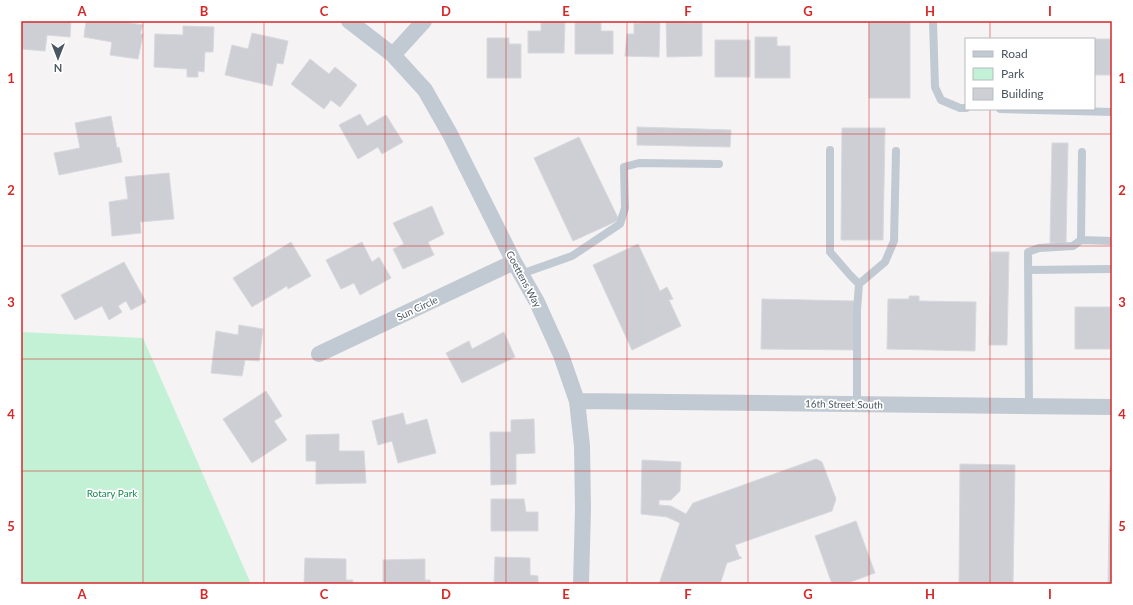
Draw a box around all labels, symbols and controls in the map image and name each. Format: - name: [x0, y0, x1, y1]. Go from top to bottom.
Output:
- text: A: [76, 3, 87, 19]
- text: B: [200, 3, 209, 19]
- text: C: [320, 3, 329, 19]
- text: D: [441, 3, 451, 19]
- text: E: [562, 3, 570, 19]
- text: F: [684, 3, 692, 19]
- text: G: [803, 3, 813, 19]
- text: H: [925, 3, 935, 19]
- text: I: [1048, 3, 1052, 19]
- north arrow: [38, 38, 78, 78]
- legend: [965, 38, 1095, 110]
- text: Road: [1001, 46, 1028, 61]
- text: N: [54, 62, 62, 75]
- text: Park: [1001, 66, 1025, 81]
- text: 1: [7, 70, 15, 86]
- text: 1: [1118, 70, 1126, 86]
- text: Building: [1001, 86, 1044, 101]
- text: 2: [7, 182, 15, 198]
- text: 2: [1118, 182, 1126, 198]
- street label: Goettens Way: [504, 249, 544, 310]
- street label: Sun Circle: [395, 293, 439, 323]
- text: 3: [7, 294, 15, 310]
- text: 3: [1118, 294, 1126, 310]
- street label: 16th Street South: [805, 397, 883, 411]
- text: 4: [7, 406, 15, 422]
- text: 4: [1118, 406, 1126, 422]
- park label: Rotary Park: [87, 487, 138, 499]
- text: 5: [7, 518, 15, 534]
- text: 5: [1118, 518, 1126, 534]
- text: A: [76, 586, 87, 602]
- text: B: [200, 586, 209, 602]
- text: C: [320, 586, 329, 602]
- text: D: [441, 586, 451, 602]
- text: E: [562, 586, 570, 602]
- text: F: [684, 586, 692, 602]
- text: G: [803, 586, 813, 602]
- text: H: [925, 586, 935, 602]
- text: I: [1048, 586, 1052, 602]

